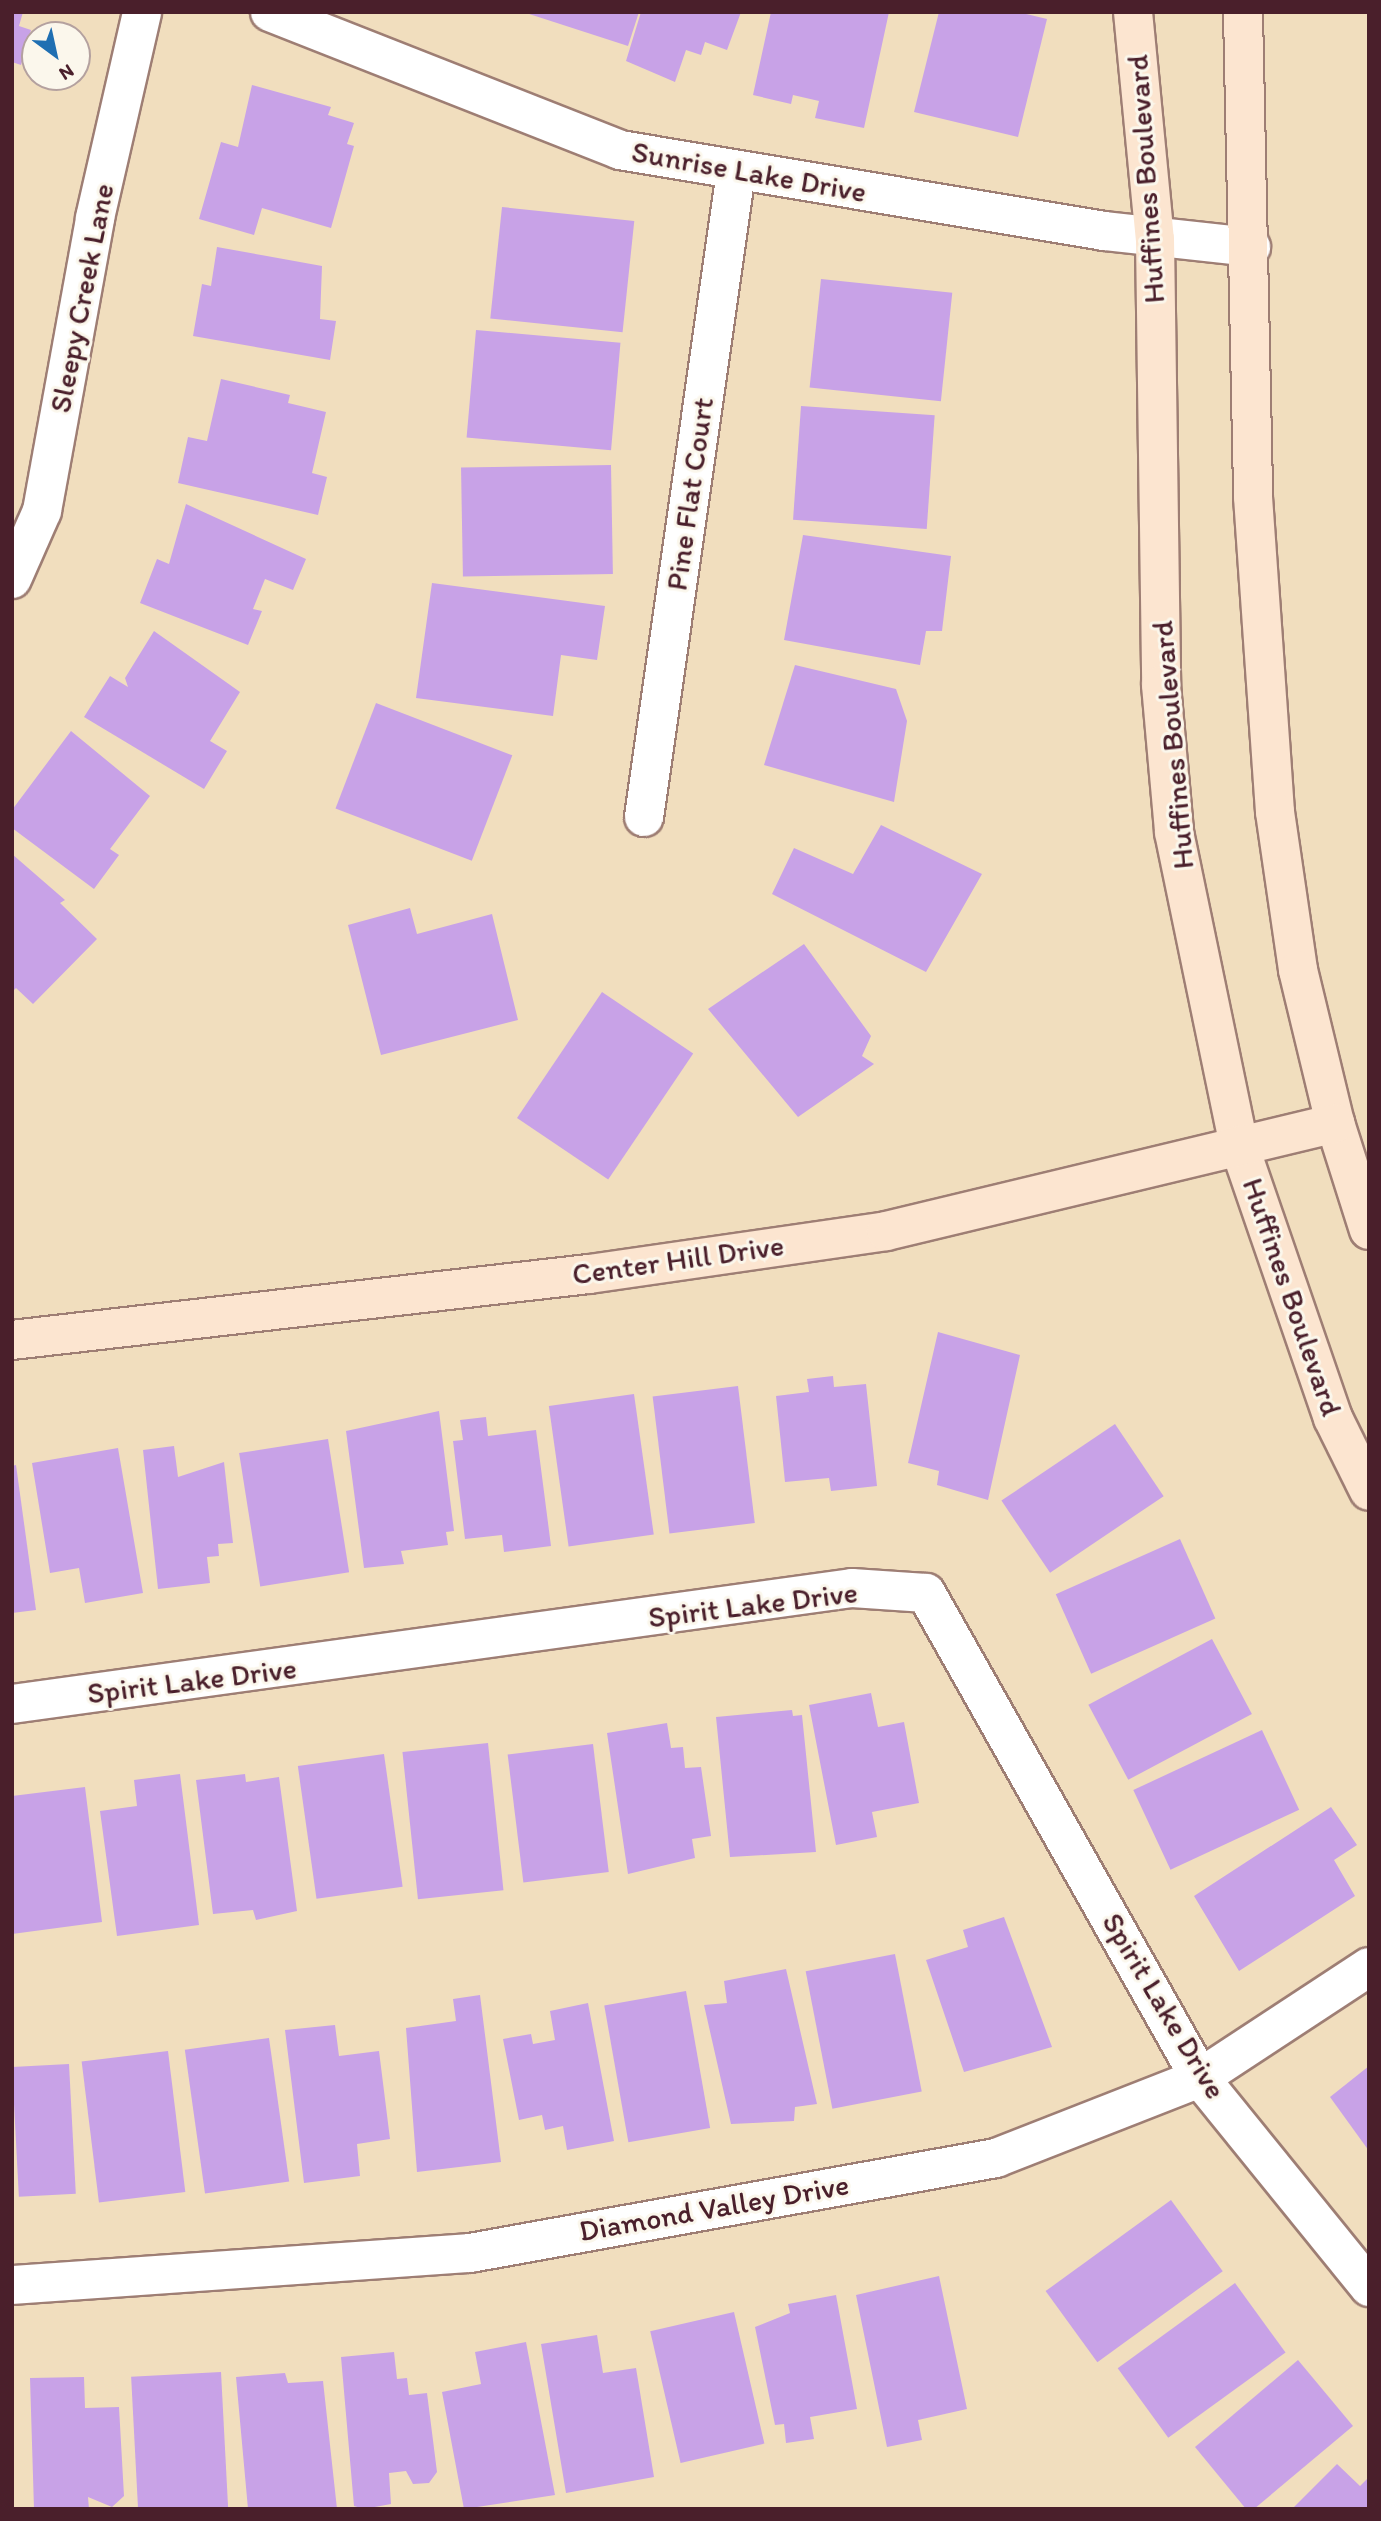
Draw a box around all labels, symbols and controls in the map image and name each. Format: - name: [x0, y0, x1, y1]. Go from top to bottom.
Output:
- north arrow: [21, 21, 91, 91]
- street label: Huffines Boulevard: [1119, 53, 1173, 305]
- text: N: [55, 59, 78, 85]
- street label: Sunrise Lake Drive: [628, 134, 870, 210]
- street label: Sleepy Creek Lane: [42, 180, 122, 416]
- street label: Pine Flat Court: [659, 395, 721, 593]
- street label: Huffines Boulevard: [1144, 619, 1202, 871]
- street label: Huffines Boulevard: [1234, 1173, 1350, 1421]
- street label: Center Hill Drive: [569, 1227, 787, 1293]
- street label: Spirit Lake Drive: [645, 1574, 861, 1636]
- street label: Spirit Lake Drive: [84, 1650, 300, 1712]
- street label: Spirit Lake Drive: [1094, 1906, 1234, 2106]
- street label: Diamond Valley Drive: [576, 2167, 852, 2249]

